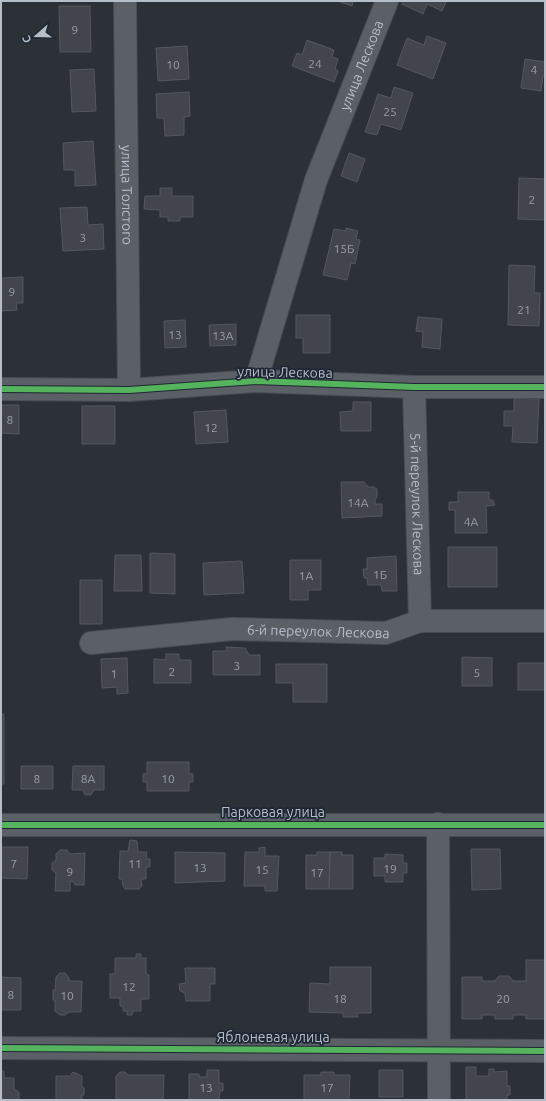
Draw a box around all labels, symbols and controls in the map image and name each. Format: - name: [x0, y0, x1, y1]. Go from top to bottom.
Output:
- north arrow: [16, 16, 56, 56]
- street label: улица Лескова: [336, 18, 386, 113]
- house number: 9: [72, 23, 78, 36]
- text: С: [20, 34, 33, 45]
- house number: 24: [308, 57, 322, 70]
- house number: 10: [166, 58, 180, 71]
- house number: 4: [531, 63, 538, 76]
- house number: 25: [383, 105, 397, 118]
- street label: улица Толстого: [118, 145, 136, 245]
- house number: 2: [529, 193, 535, 206]
- house number: 3: [80, 231, 86, 244]
- house number: 15Б: [334, 242, 354, 255]
- house number: 9: [9, 285, 15, 298]
- house number: 21: [517, 303, 531, 316]
- house number: 13: [168, 328, 182, 341]
- house number: 13А: [212, 329, 234, 342]
- street label: улица Лескова: [237, 363, 333, 381]
- house number: 8: [7, 413, 14, 426]
- house number: 12: [204, 421, 218, 434]
- street label: 5-й переулок Лескова: [407, 432, 427, 575]
- house number: 14А: [347, 496, 369, 509]
- house number: 4А: [464, 515, 478, 528]
- house number: 1Б: [373, 568, 387, 581]
- house number: 1А: [299, 569, 313, 582]
- street label: 6-й переулок Лескова: [247, 621, 390, 641]
- house number: 3: [234, 659, 240, 672]
- house number: 2: [169, 665, 175, 678]
- house number: 5: [474, 666, 480, 679]
- house number: 1: [111, 667, 117, 680]
- house number: 8: [34, 772, 41, 785]
- house number: 8А: [81, 772, 95, 785]
- house number: 10: [161, 772, 175, 785]
- street label: Парковая улица: [221, 804, 325, 820]
- house number: 7: [11, 857, 17, 870]
- house number: 11: [128, 857, 142, 870]
- house number: 13: [193, 861, 207, 874]
- house number: 19: [383, 862, 397, 875]
- house number: 15: [255, 863, 269, 876]
- house number: 9: [67, 865, 73, 878]
- house number: 17: [310, 866, 324, 879]
- house number: 12: [122, 980, 136, 993]
- house number: 8: [8, 988, 15, 1001]
- house number: 10: [60, 989, 74, 1002]
- house number: 18: [333, 992, 347, 1005]
- house number: 20: [496, 992, 510, 1005]
- street label: Яблоневая улица: [216, 1029, 330, 1045]
- house number: 13: [199, 1081, 213, 1094]
- house number: 17: [320, 1081, 334, 1094]

